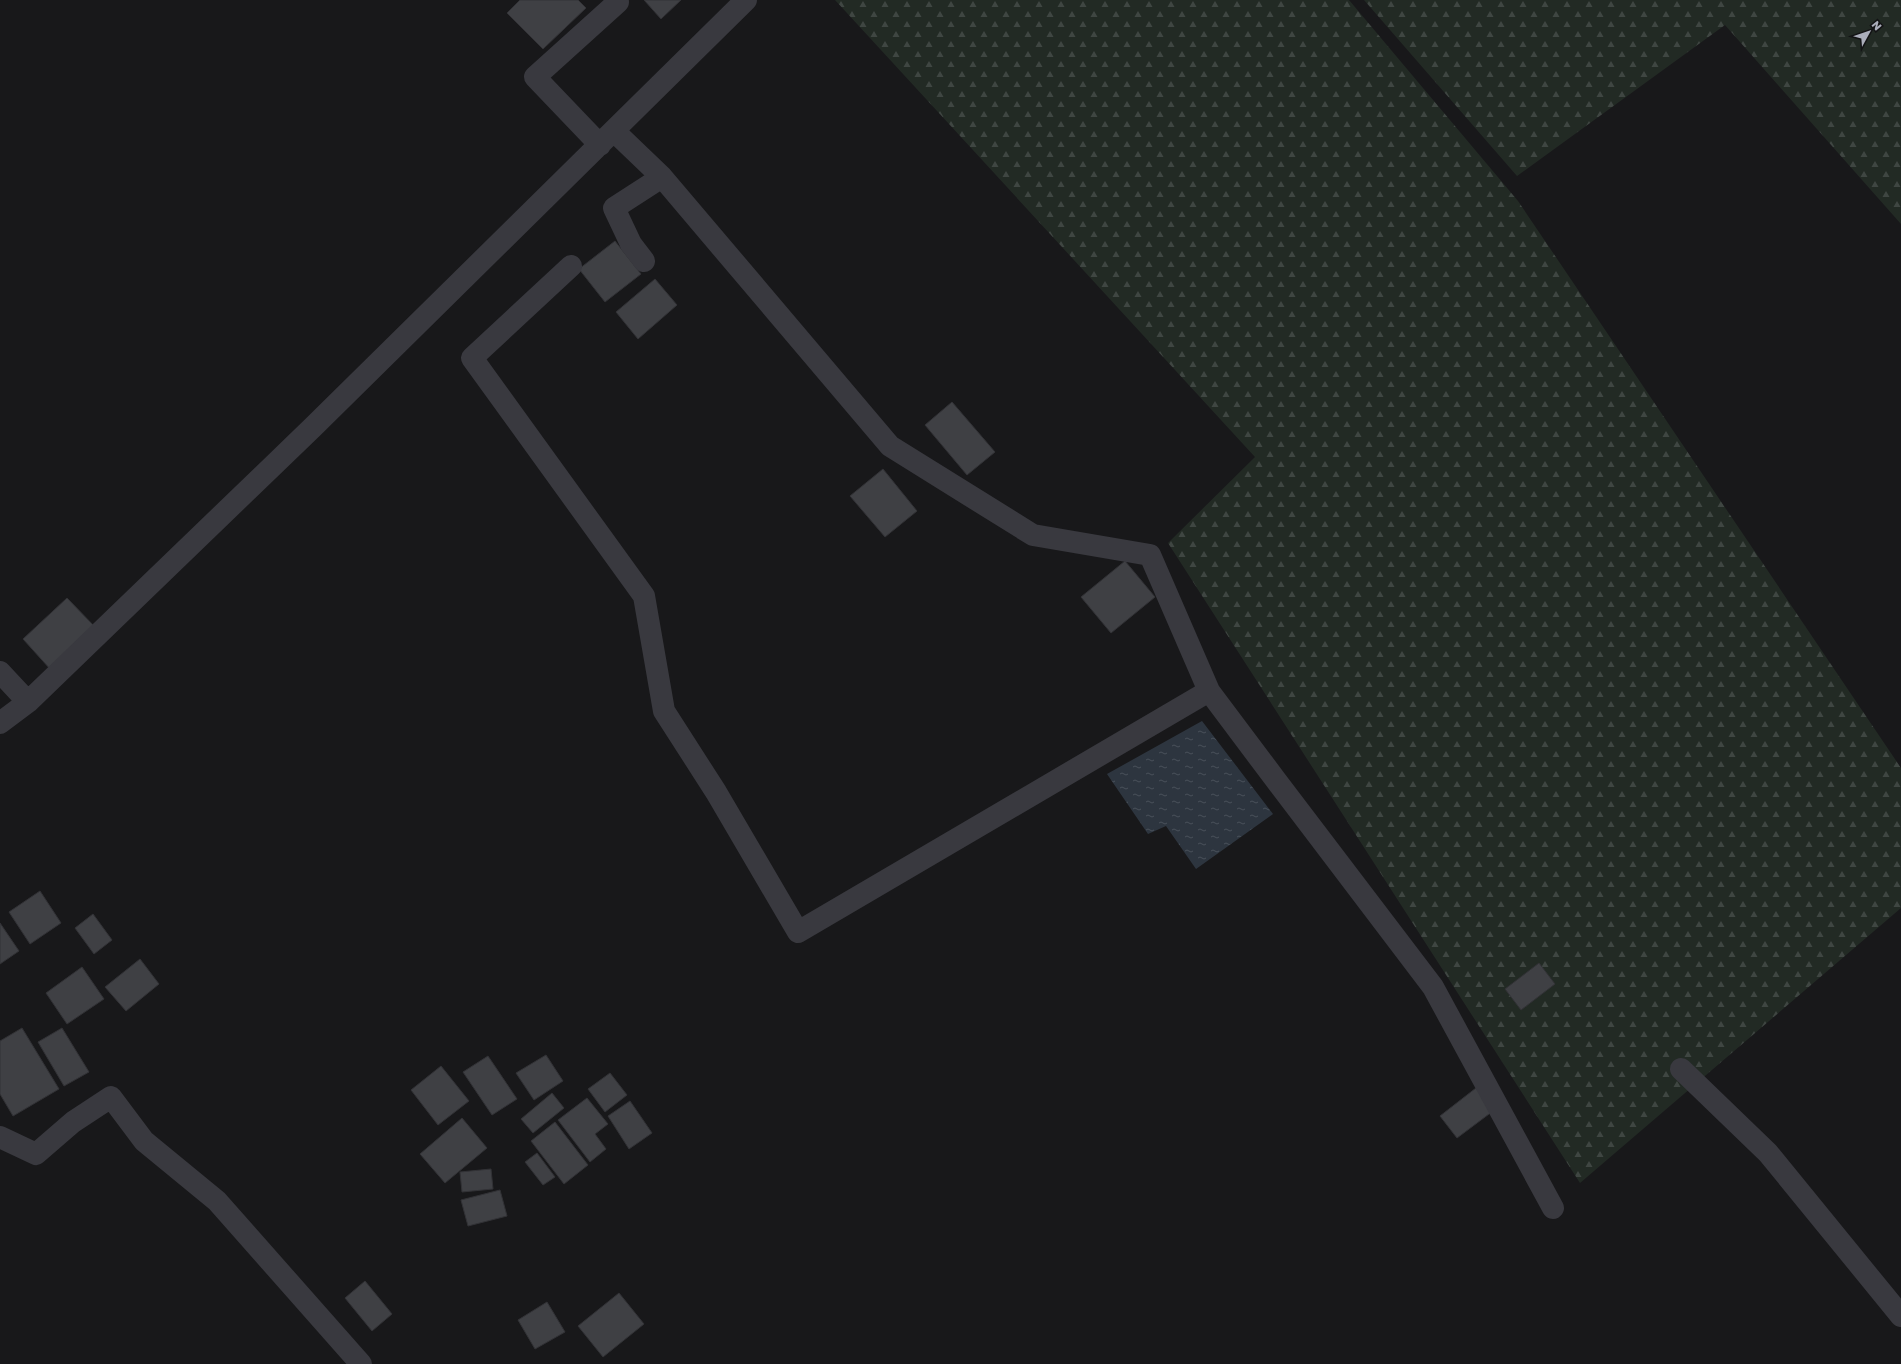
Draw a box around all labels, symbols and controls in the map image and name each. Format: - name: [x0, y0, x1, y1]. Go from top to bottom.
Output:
- north arrow: [1849, 12, 1889, 52]
- text: N: [1869, 18, 1885, 33]

